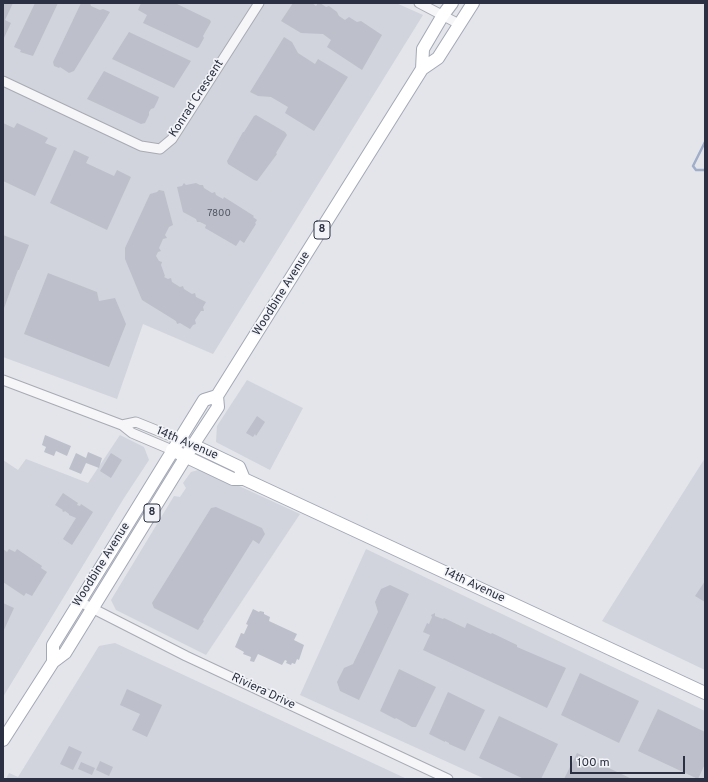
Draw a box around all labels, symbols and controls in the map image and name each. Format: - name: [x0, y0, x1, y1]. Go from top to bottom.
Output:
- street label: Konrad Crescent: [167, 58, 227, 140]
- house number: 7800: [207, 208, 231, 220]
- road number: 8: [314, 221, 330, 239]
- street label: Woodbine Avenue: [250, 249, 314, 339]
- street label: 14th Avenue: [154, 425, 220, 463]
- road number: 8: [144, 504, 160, 522]
- street label: Woodbine Avenue: [70, 520, 134, 610]
- street label: 14th Avenue: [441, 566, 507, 606]
- street label: Riviera Drive: [229, 671, 297, 713]
- scale bar: [572, 748, 687, 774]
- text: 100 m: [577, 755, 610, 771]

